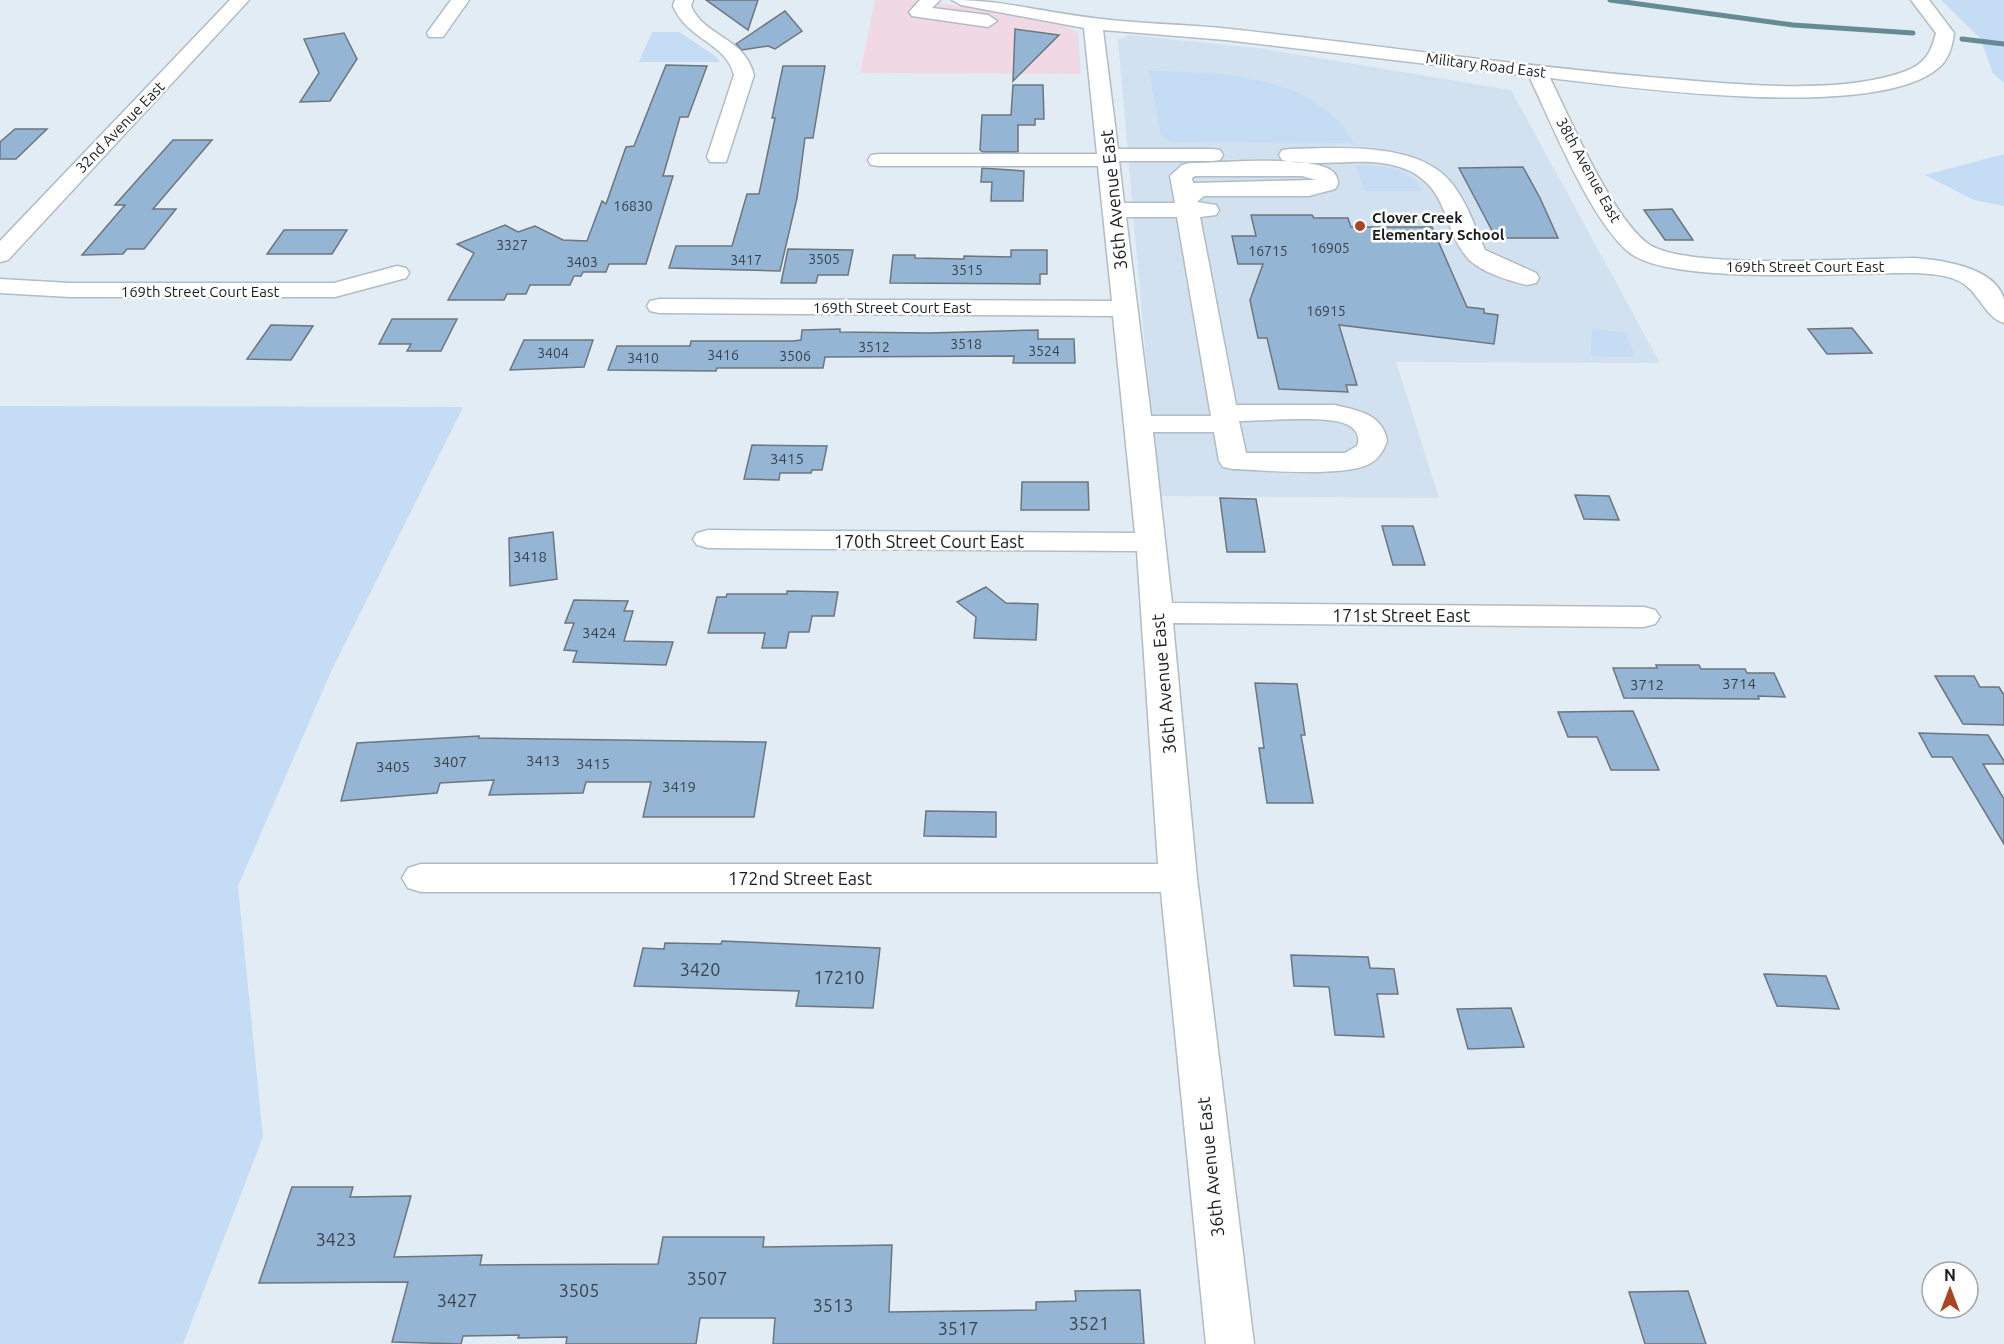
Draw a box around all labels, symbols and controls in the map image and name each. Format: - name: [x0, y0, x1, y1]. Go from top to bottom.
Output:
- street label: Military Road East: [1425, 49, 1547, 81]
- street label: 32nd Avenue East: [72, 78, 168, 176]
- street label: 38th Avenue East: [1553, 115, 1625, 226]
- street label: 36th Avenue East: [1096, 129, 1130, 271]
- house number: 16830: [613, 198, 653, 214]
- place label: Clover Creek Elementary School: [1372, 209, 1505, 243]
- marker: Clover Creek Elementary School: [1353, 219, 1367, 233]
- house number: 3327: [496, 237, 528, 253]
- house number: 16905: [1310, 240, 1350, 256]
- house number: 16715: [1248, 243, 1288, 259]
- house number: 3505: [808, 251, 840, 267]
- house number: 3417: [730, 252, 762, 268]
- house number: 3403: [566, 254, 598, 270]
- street label: 169th Street Court East: [1726, 258, 1884, 275]
- house number: 3515: [951, 262, 983, 278]
- street label: 169th Street Court East: [121, 283, 279, 300]
- street label: 169th Street Court East: [813, 299, 971, 316]
- house number: 16915: [1306, 303, 1346, 319]
- house number: 3518: [950, 336, 982, 352]
- house number: 3512: [858, 339, 890, 355]
- house number: 3524: [1028, 343, 1060, 359]
- house number: 3404: [537, 345, 569, 361]
- house number: 3416: [707, 347, 739, 363]
- house number: 3506: [779, 348, 811, 364]
- house number: 3410: [627, 350, 659, 366]
- house number: 3415: [770, 450, 804, 467]
- street label: 170th Street Court East: [834, 531, 1024, 551]
- house number: 3418: [513, 548, 547, 565]
- street label: 171st Street East: [1332, 605, 1470, 625]
- street label: 36th Avenue East: [1147, 613, 1179, 755]
- house number: 3424: [582, 624, 616, 641]
- house number: 3714: [1722, 675, 1756, 692]
- house number: 3712: [1630, 676, 1664, 693]
- house number: 3413: [526, 752, 560, 769]
- house number: 3407: [433, 753, 467, 770]
- house number: 3415: [576, 755, 610, 772]
- house number: 3405: [376, 758, 410, 775]
- house number: 3419: [662, 778, 696, 795]
- street label: 172nd Street East: [728, 868, 872, 888]
- house number: 3420: [680, 959, 720, 979]
- house number: 17210: [814, 967, 864, 987]
- street label: 36th Avenue East: [1193, 1096, 1227, 1238]
- house number: 3423: [316, 1229, 356, 1249]
- north arrow: [1920, 1260, 1980, 1320]
- text: N: [1944, 1266, 1956, 1284]
- house number: 3507: [687, 1268, 727, 1288]
- house number: 3505: [559, 1280, 599, 1300]
- house number: 3427: [437, 1290, 477, 1310]
- house number: 3513: [813, 1295, 853, 1315]
- house number: 3521: [1069, 1313, 1109, 1333]
- house number: 3517: [938, 1318, 978, 1338]

